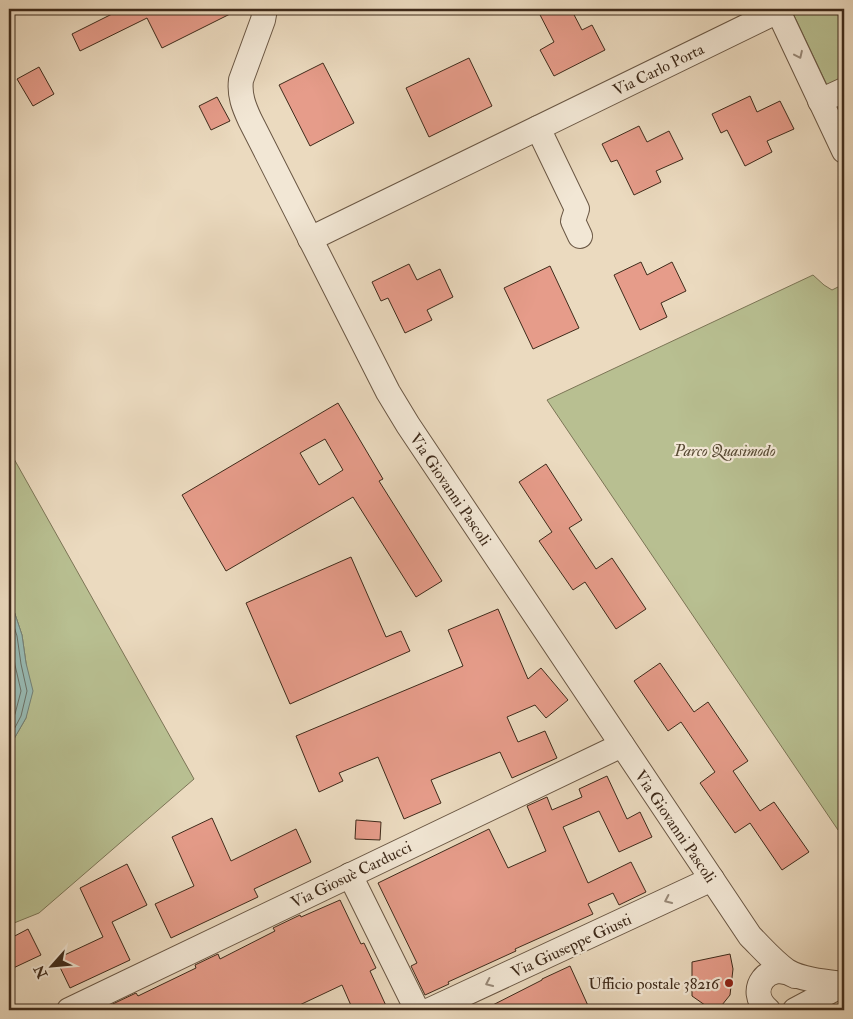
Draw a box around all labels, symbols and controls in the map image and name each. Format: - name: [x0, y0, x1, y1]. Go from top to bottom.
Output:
- street label: Via Carlo Porta: [610, 39, 708, 101]
- one-way arrow: [792, 50, 803, 59]
- street label: Via Giovanni Pascoli: [405, 429, 495, 550]
- park label: Parco Quasimodo: [673, 441, 776, 461]
- street label: Via Giovanni Pascoli: [630, 766, 720, 887]
- street label: Via Giosuè Carducci: [288, 837, 415, 913]
- one-way arrow: [664, 893, 673, 904]
- street label: Via Giuseppe Giusti: [508, 909, 635, 983]
- north arrow: [28, 942, 78, 992]
- text: N: [30, 962, 52, 982]
- place label: Ufficio postale 38216: [588, 974, 720, 995]
- one-way arrow: [485, 977, 494, 987]
- marker: Ufficio postale 38216: [723, 977, 735, 989]

